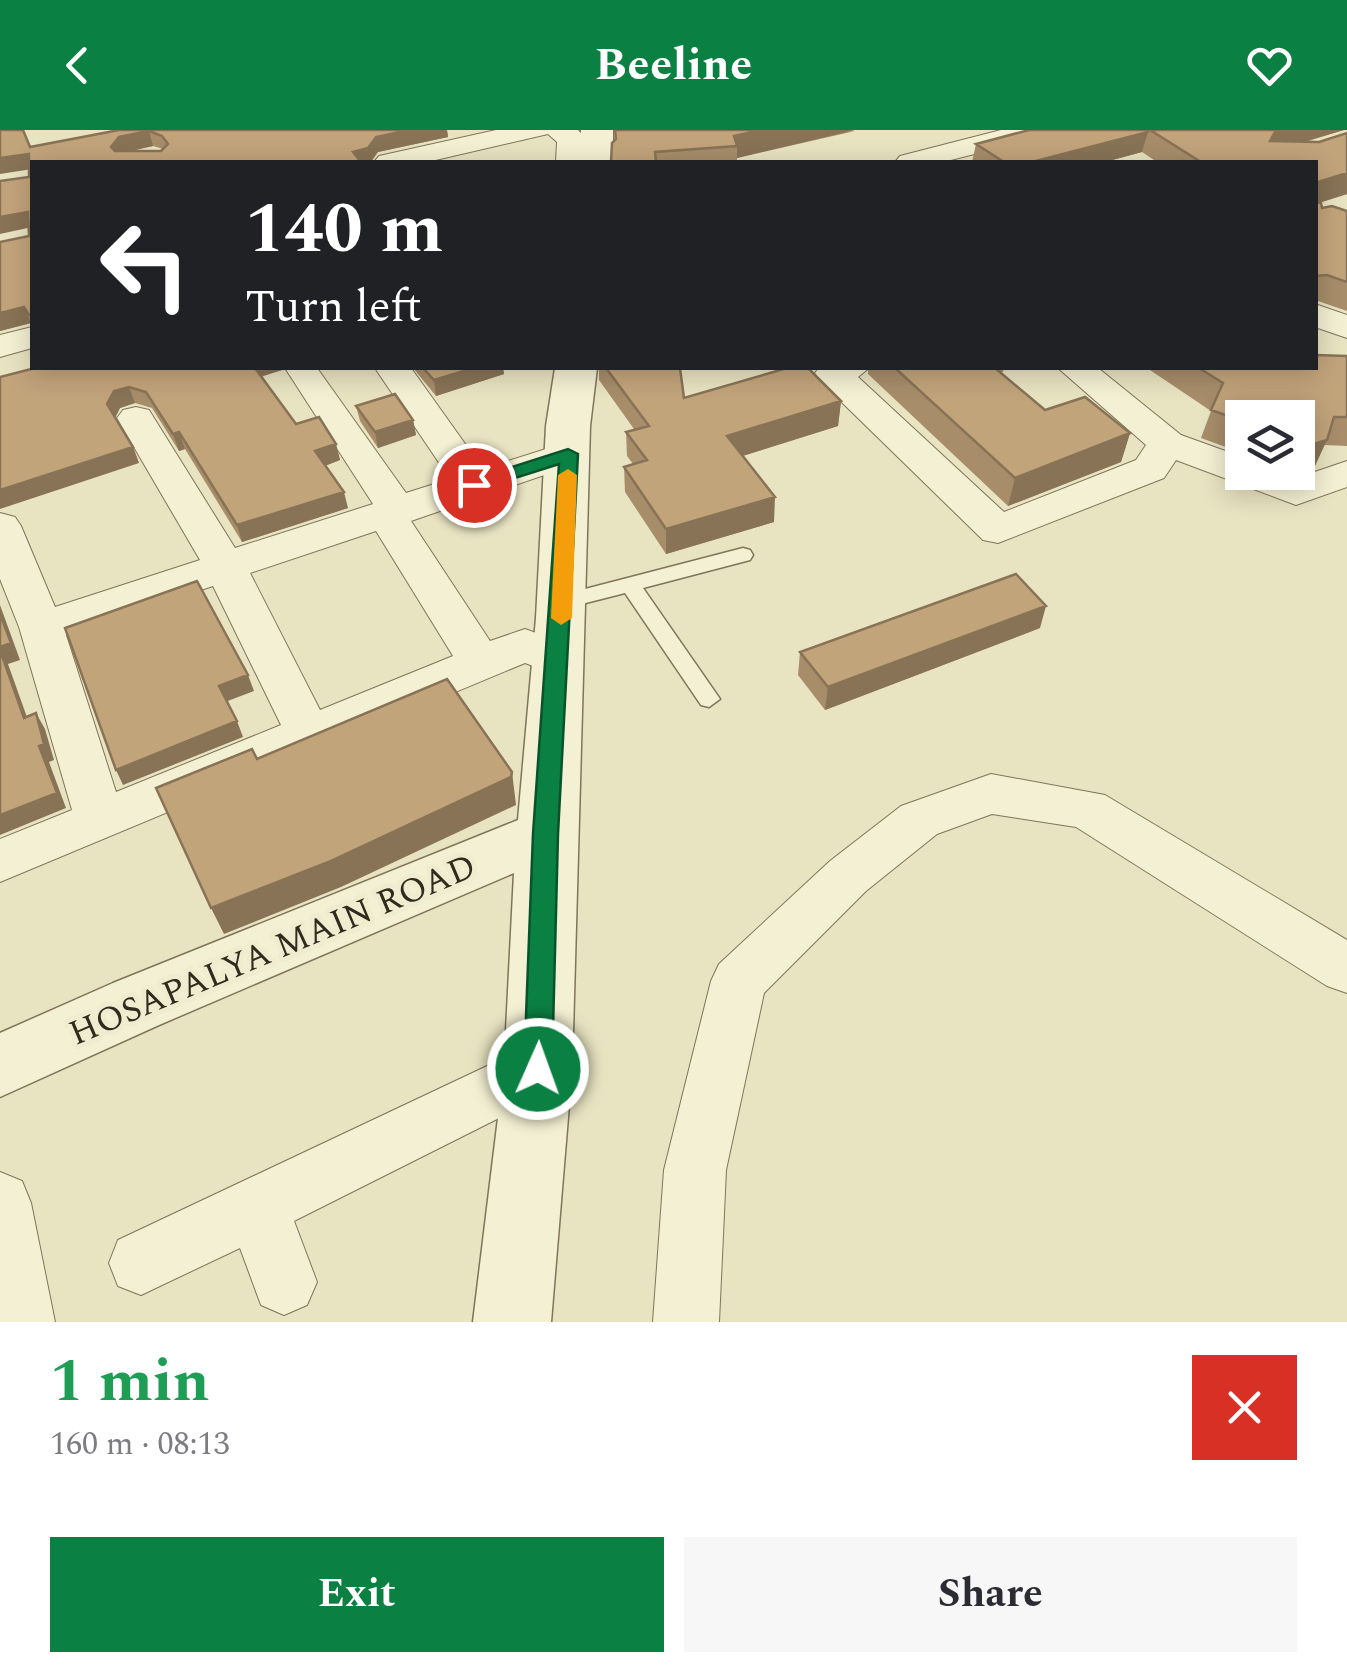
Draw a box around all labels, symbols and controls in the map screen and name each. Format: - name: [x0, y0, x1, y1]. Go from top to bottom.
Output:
- text: Beeline: [595, 31, 752, 100]
- icon: back: [50, 38, 105, 93]
- icon: heart: [1242, 38, 1297, 93]
- text: 140 m: [245, 177, 443, 283]
- icon: left: [80, 200, 210, 330]
- text: Turn left: [245, 273, 422, 342]
- map controls: [1225, 400, 1315, 490]
- button: layers: [1225, 400, 1315, 490]
- pin: [432, 443, 517, 528]
- icon: arrive: [447, 458, 502, 513]
- street label: HOSAPALYA MAIN ROAD: [61, 840, 484, 1060]
- position arrow: [486, 1017, 590, 1121]
- text: 1 min: [50, 1336, 210, 1428]
- button: close: [1192, 1355, 1297, 1460]
- text: 160 m · 08:13: [50, 1420, 230, 1469]
- button: Exit: [50, 1537, 664, 1652]
- button: Share: [684, 1537, 1297, 1652]

